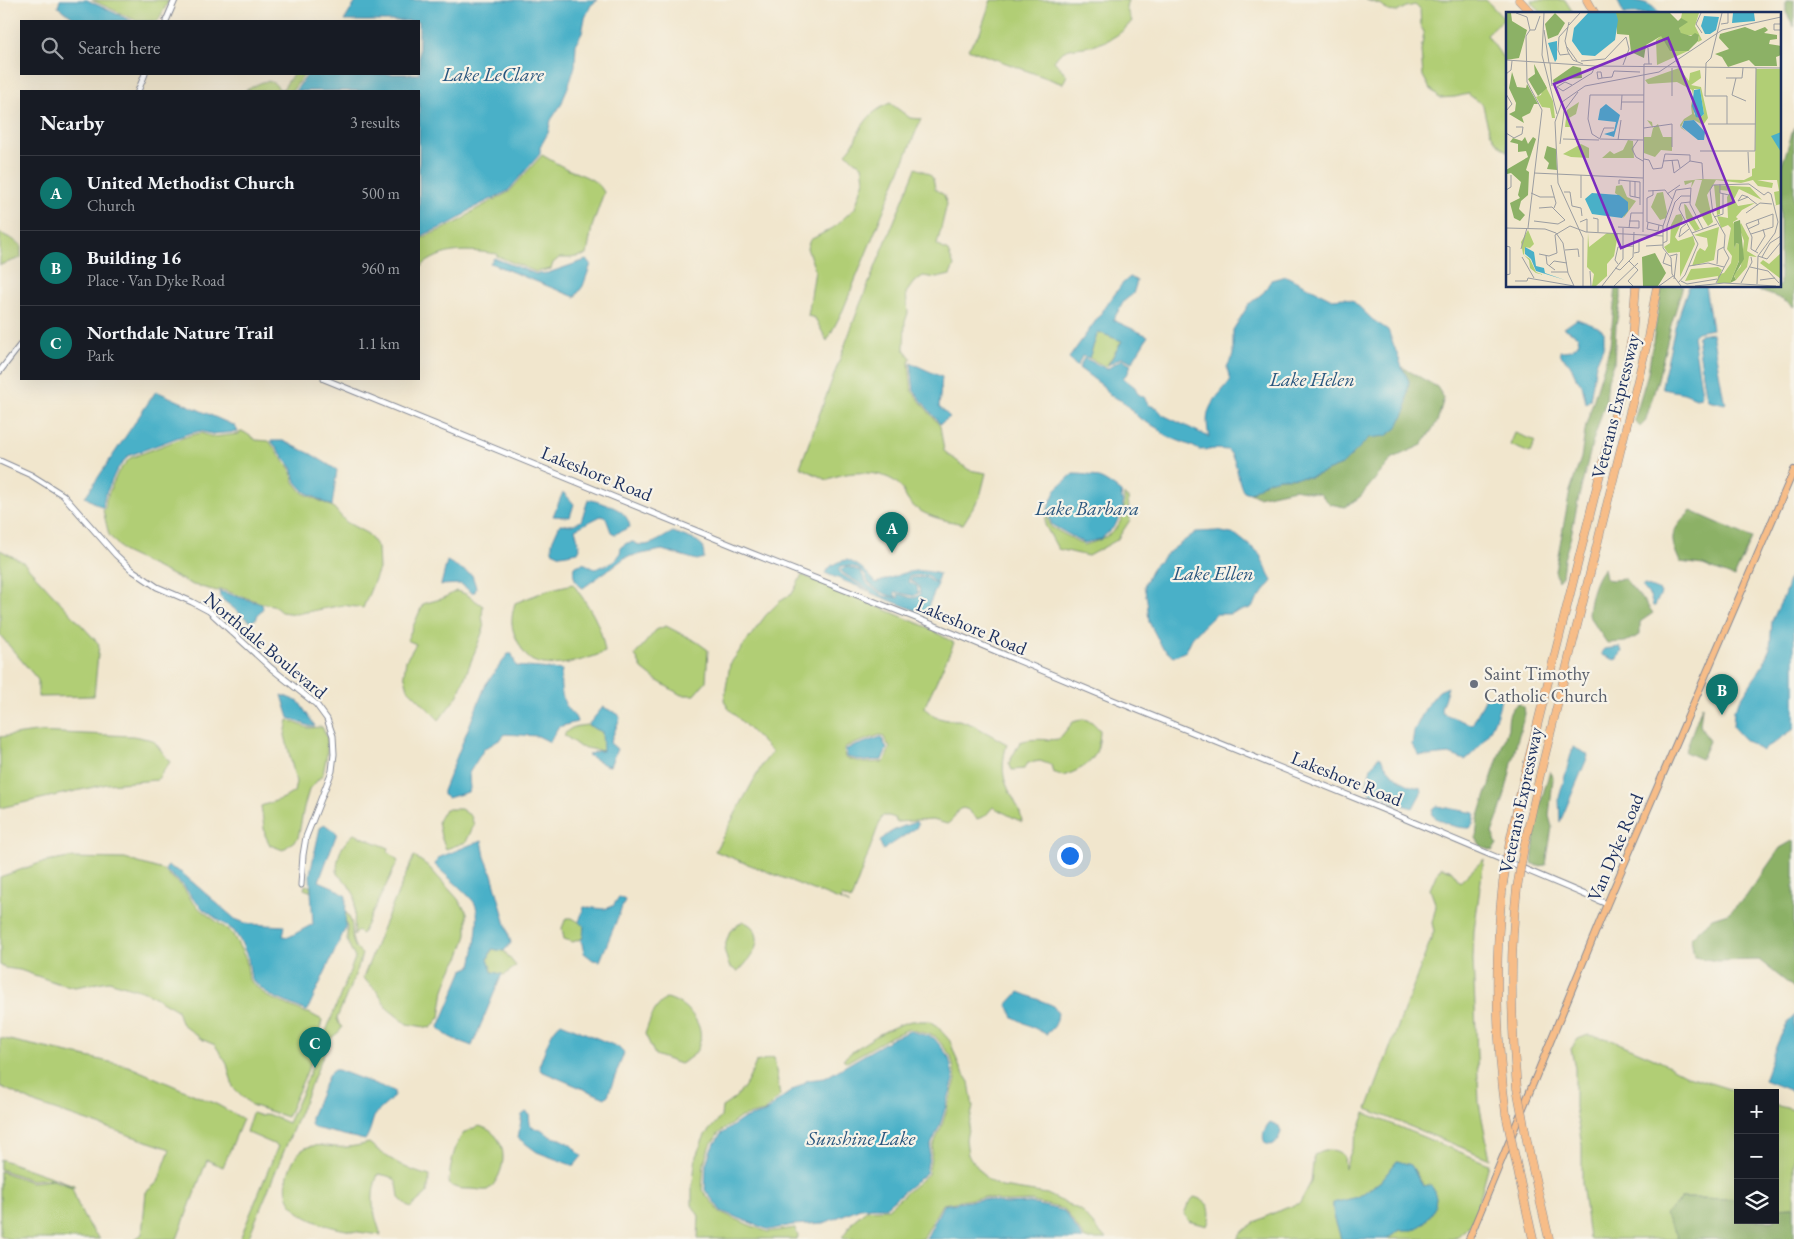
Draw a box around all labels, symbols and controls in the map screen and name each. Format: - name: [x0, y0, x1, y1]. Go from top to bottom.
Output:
- inset map: [1506, 12, 1782, 288]
- search box: [20, 20, 420, 75]
- icon: search: [38, 34, 66, 62]
- text: Search here: [78, 35, 160, 60]
- water label: Lake LeClare: [441, 61, 544, 87]
- text: Nearby: [40, 109, 104, 136]
- text: 3 results: [350, 112, 400, 133]
- text: United Methodist Church: [87, 170, 295, 195]
- text: A: [50, 183, 62, 204]
- text: 500 m: [361, 183, 400, 204]
- text: Church: [87, 195, 135, 216]
- text: Building 16: [87, 245, 181, 270]
- text: B: [51, 258, 61, 279]
- text: 960 m: [361, 258, 400, 279]
- text: Place · Van Dyke Road: [87, 270, 225, 291]
- text: Northdale Nature Trail: [87, 320, 274, 345]
- street label: Veterans Expressway: [1585, 330, 1646, 481]
- text: C: [50, 333, 62, 354]
- text: 1.1 km: [358, 333, 400, 354]
- text: Park: [87, 345, 114, 366]
- water label: Lake Helen: [1268, 366, 1355, 392]
- street label: Lakeshore Road: [538, 440, 656, 507]
- water label: Lake Barbara: [1034, 495, 1139, 521]
- pin: A: [876, 512, 908, 553]
- water label: Lake Ellen: [1171, 560, 1254, 586]
- street label: Northdale Boulevard: [199, 586, 333, 705]
- street label: Lakeshore Road: [913, 592, 1031, 661]
- place label: Saint Timothy Catholic Church: [1484, 661, 1608, 708]
- pin: B: [1706, 674, 1738, 715]
- marker: Saint Timothy Catholic Church: [1468, 678, 1480, 690]
- street label: Veterans Expressway: [1493, 724, 1548, 875]
- street label: Lakeshore Road: [1288, 745, 1406, 812]
- street label: Van Dyke Road: [1582, 789, 1650, 905]
- your location: [1057, 843, 1083, 869]
- pin: C: [299, 1027, 331, 1068]
- map controls: [1734, 1089, 1779, 1224]
- button: +: [1734, 1089, 1779, 1134]
- water label: Sunshine Lake: [806, 1125, 916, 1151]
- button: −: [1734, 1134, 1779, 1179]
- button: layers: [1734, 1179, 1779, 1224]

